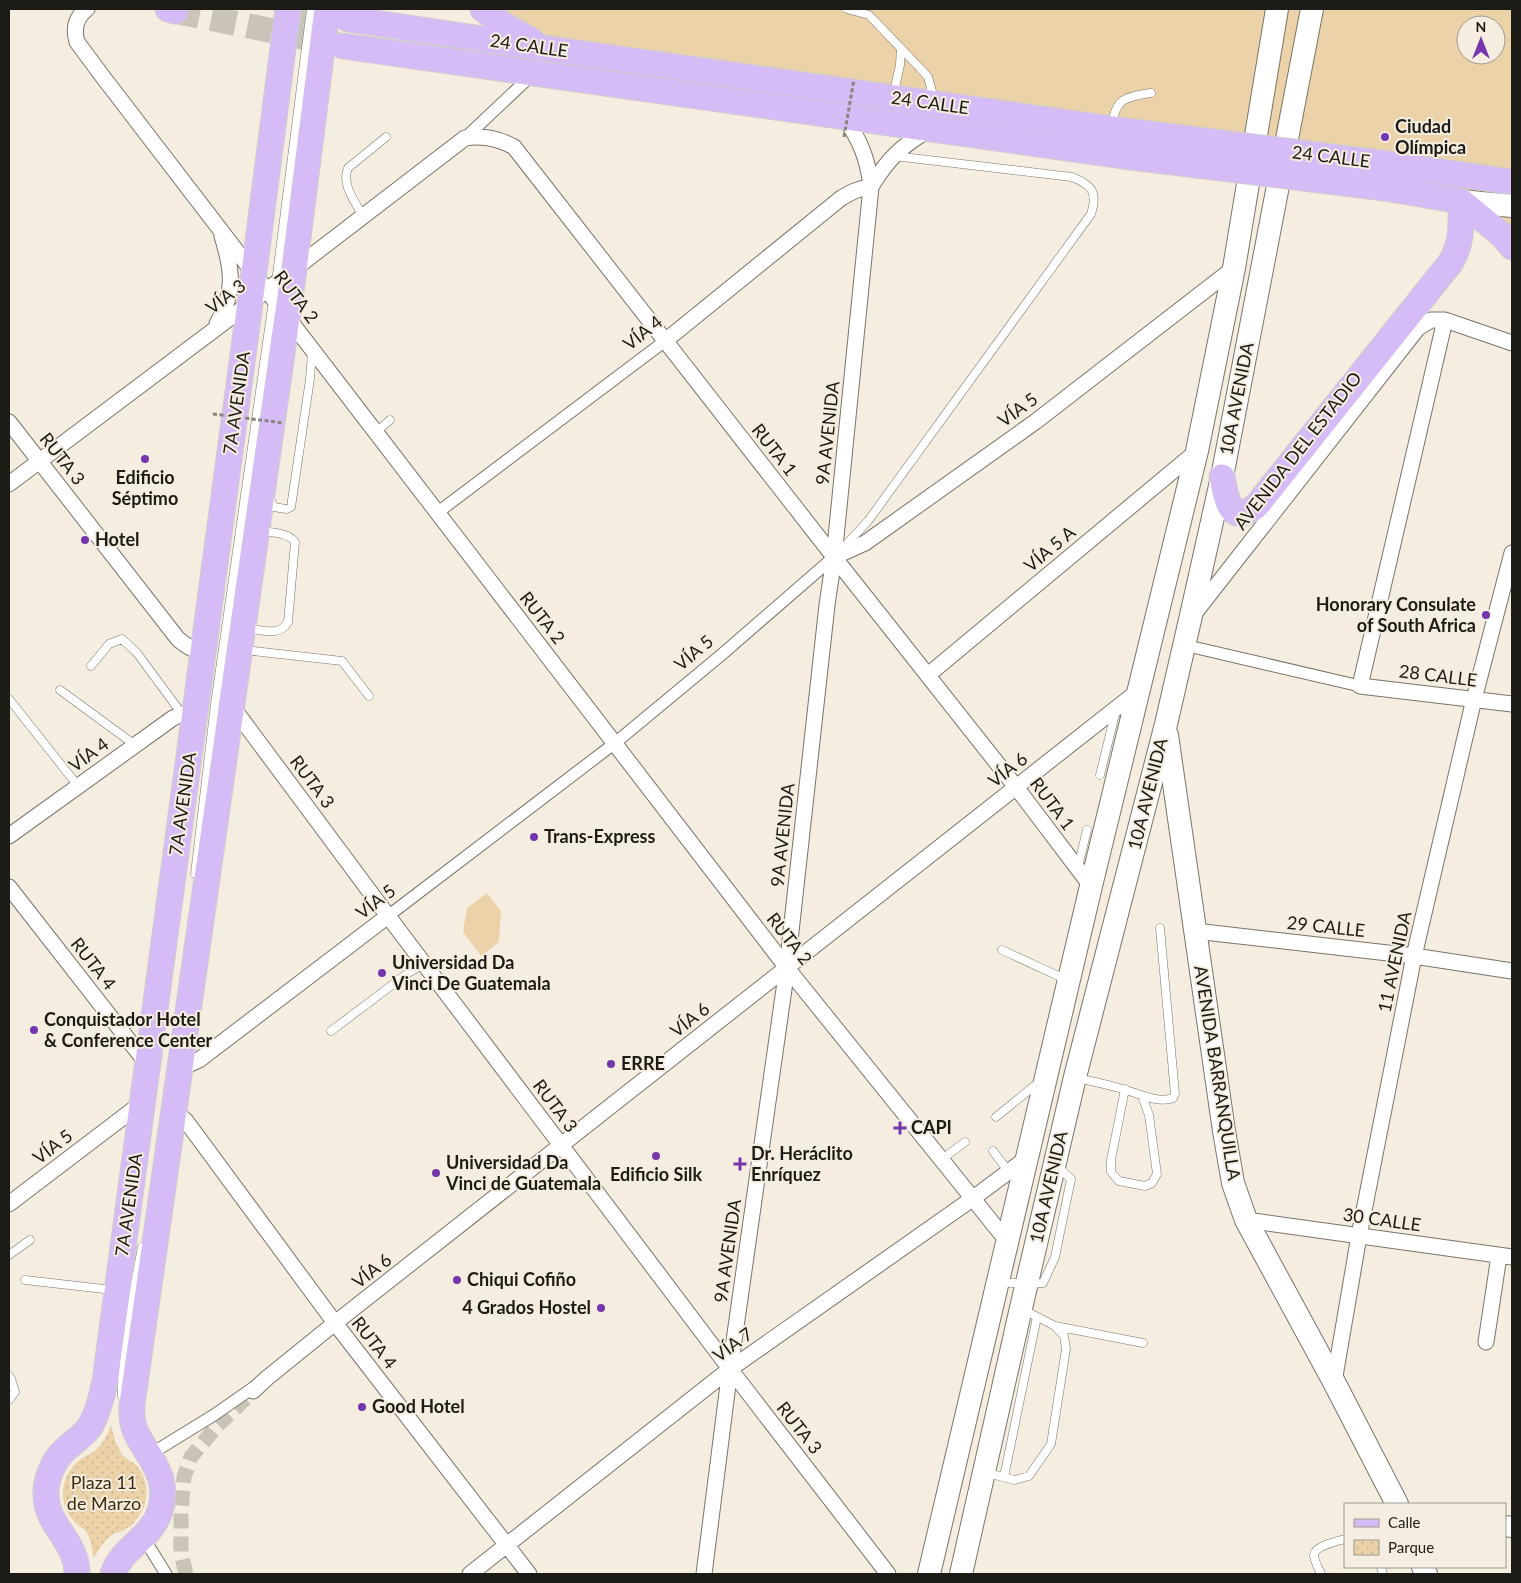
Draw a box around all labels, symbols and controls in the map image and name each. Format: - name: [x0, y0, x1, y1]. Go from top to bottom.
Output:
- north arrow: [1456, 15, 1506, 65]
- text: N: [1476, 18, 1486, 35]
- street label: 24 CALLE: [489, 29, 570, 61]
- street label: 24 CALLE: [890, 86, 971, 118]
- place label: Ciudad Olímpica: [1395, 115, 1466, 158]
- marker: Ciudad Olímpica: [1379, 131, 1391, 143]
- street label: 24 CALLE: [1291, 140, 1371, 172]
- street label: RUTA 2: [270, 266, 324, 327]
- street label: VÍA 3: [201, 274, 250, 318]
- street label: VÍA 4: [618, 310, 666, 354]
- street label: 10A AVENIDA: [1214, 340, 1258, 457]
- street label: 7A AVENIDA: [218, 349, 254, 456]
- street label: AVENIDA DEL ESTADIO: [1229, 367, 1366, 534]
- street label: 9A AVENIDA: [811, 379, 843, 486]
- street label: VÍA 5: [993, 387, 1042, 431]
- street label: RUTA 1: [748, 419, 802, 480]
- street label: RUTA 3: [36, 428, 90, 489]
- marker: Edificio Séptimo: [139, 453, 151, 465]
- place label: Edificio Séptimo: [112, 466, 178, 509]
- street label: VÍA 5 A: [1019, 520, 1080, 576]
- place label: Hotel: [95, 528, 139, 550]
- marker: Hotel: [79, 534, 91, 546]
- street label: RUTA 2: [516, 587, 570, 648]
- place label: Honorary Consulate of South Africa: [1316, 593, 1476, 636]
- marker: Honorary Consulate of South Africa: [1480, 609, 1492, 621]
- street label: VÍA 5: [669, 630, 717, 675]
- street label: 28 CALLE: [1398, 659, 1478, 691]
- street label: VÍA 4: [64, 732, 113, 776]
- street label: 10A AVENIDA: [1122, 735, 1172, 852]
- street label: VÍA 6: [983, 747, 1031, 791]
- street label: 7A AVENIDA: [164, 750, 200, 857]
- street label: RUTA 3: [286, 751, 340, 812]
- street label: RUTA 1: [1026, 773, 1080, 834]
- street label: 9A AVENIDA: [766, 781, 798, 888]
- place label: Trans-Express: [544, 825, 655, 847]
- marker: Trans-Express: [528, 831, 540, 843]
- street label: VÍA 5: [351, 879, 400, 923]
- street label: RUTA 2: [763, 908, 817, 969]
- street label: 11 AVENIDA: [1373, 908, 1416, 1014]
- street label: 29 CALLE: [1286, 911, 1366, 941]
- street label: RUTA 4: [67, 933, 121, 994]
- place label: Universidad Da Vinci De Guatemala: [391, 951, 551, 994]
- street label: AVENIDA BARRANQUILLA: [1190, 964, 1246, 1183]
- marker: Universidad Da Vinci De Guatemala: [376, 967, 388, 979]
- street label: VÍA 6: [665, 997, 713, 1041]
- place label: Conquistador Hotel & Conference Center: [44, 1008, 213, 1051]
- marker: Conquistador Hotel & Conference Center: [28, 1024, 40, 1036]
- place label: ERRE: [621, 1052, 665, 1074]
- marker: ERRE: [605, 1058, 617, 1070]
- street label: RUTA 3: [529, 1075, 583, 1136]
- place label: CAPI: [911, 1116, 952, 1138]
- marker: CAPI: [893, 1121, 907, 1135]
- street label: VÍA 5: [28, 1124, 77, 1168]
- street label: 10A AVENIDA: [1024, 1128, 1072, 1245]
- place label: Dr. Heráclito Enríquez: [751, 1142, 853, 1185]
- marker: Edificio Silk: [650, 1150, 662, 1162]
- street label: 7A AVENIDA: [110, 1151, 146, 1258]
- place label: Universidad Da Vinci de Guatemala: [445, 1151, 601, 1194]
- marker: Dr. Heráclito Enríquez: [733, 1157, 747, 1171]
- place label: Edificio Silk: [610, 1163, 702, 1185]
- marker: Universidad Da Vinci de Guatemala: [430, 1167, 442, 1179]
- street label: 9A AVENIDA: [709, 1197, 745, 1304]
- street label: 30 CALLE: [1342, 1203, 1423, 1235]
- street label: VÍA 6: [347, 1248, 395, 1292]
- place label: Chiqui Cofiño: [467, 1268, 576, 1290]
- marker: Chiqui Cofiño: [451, 1274, 463, 1286]
- place label: 4 Grados Hostel: [462, 1296, 591, 1318]
- marker: 4 Grados Hostel: [595, 1302, 607, 1314]
- street label: RUTA 4: [348, 1312, 402, 1373]
- street label: VÍA 7: [708, 1322, 757, 1366]
- place label: Good Hotel: [372, 1395, 465, 1417]
- street label: RUTA 3: [773, 1397, 827, 1458]
- marker: Good Hotel: [356, 1401, 368, 1413]
- park label: Plaza 11 de Marzo: [67, 1471, 141, 1514]
- legend: [1344, 1503, 1506, 1568]
- text: Calle: [1388, 1513, 1421, 1531]
- text: Parque: [1388, 1538, 1434, 1556]

